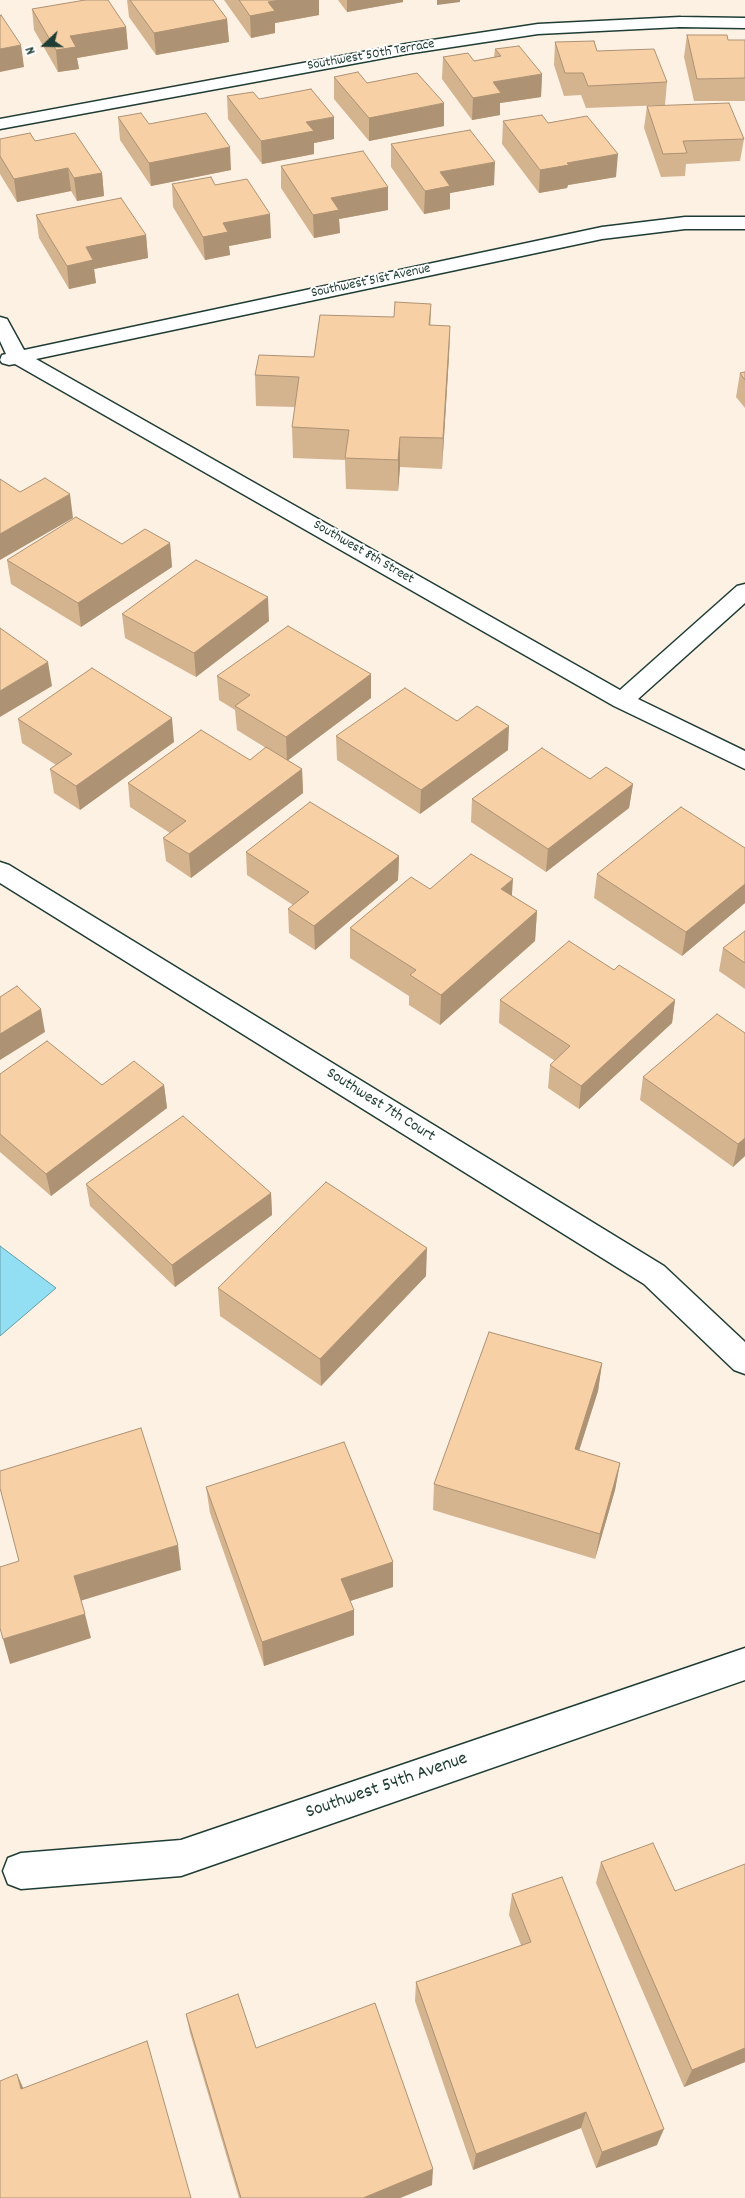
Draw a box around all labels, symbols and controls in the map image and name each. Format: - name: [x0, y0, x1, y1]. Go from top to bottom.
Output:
- north arrow: [20, 20, 70, 70]
- street label: Southwest 50th Terrace: [306, 37, 436, 75]
- text: N: [20, 44, 42, 57]
- street label: Southwest 51st Avenue: [310, 261, 432, 303]
- street label: Southwest 8th Street: [309, 517, 417, 589]
- street label: Southwest 7th Court: [322, 1065, 438, 1147]
- street label: Southwest 54th Avenue: [303, 1749, 471, 1825]

